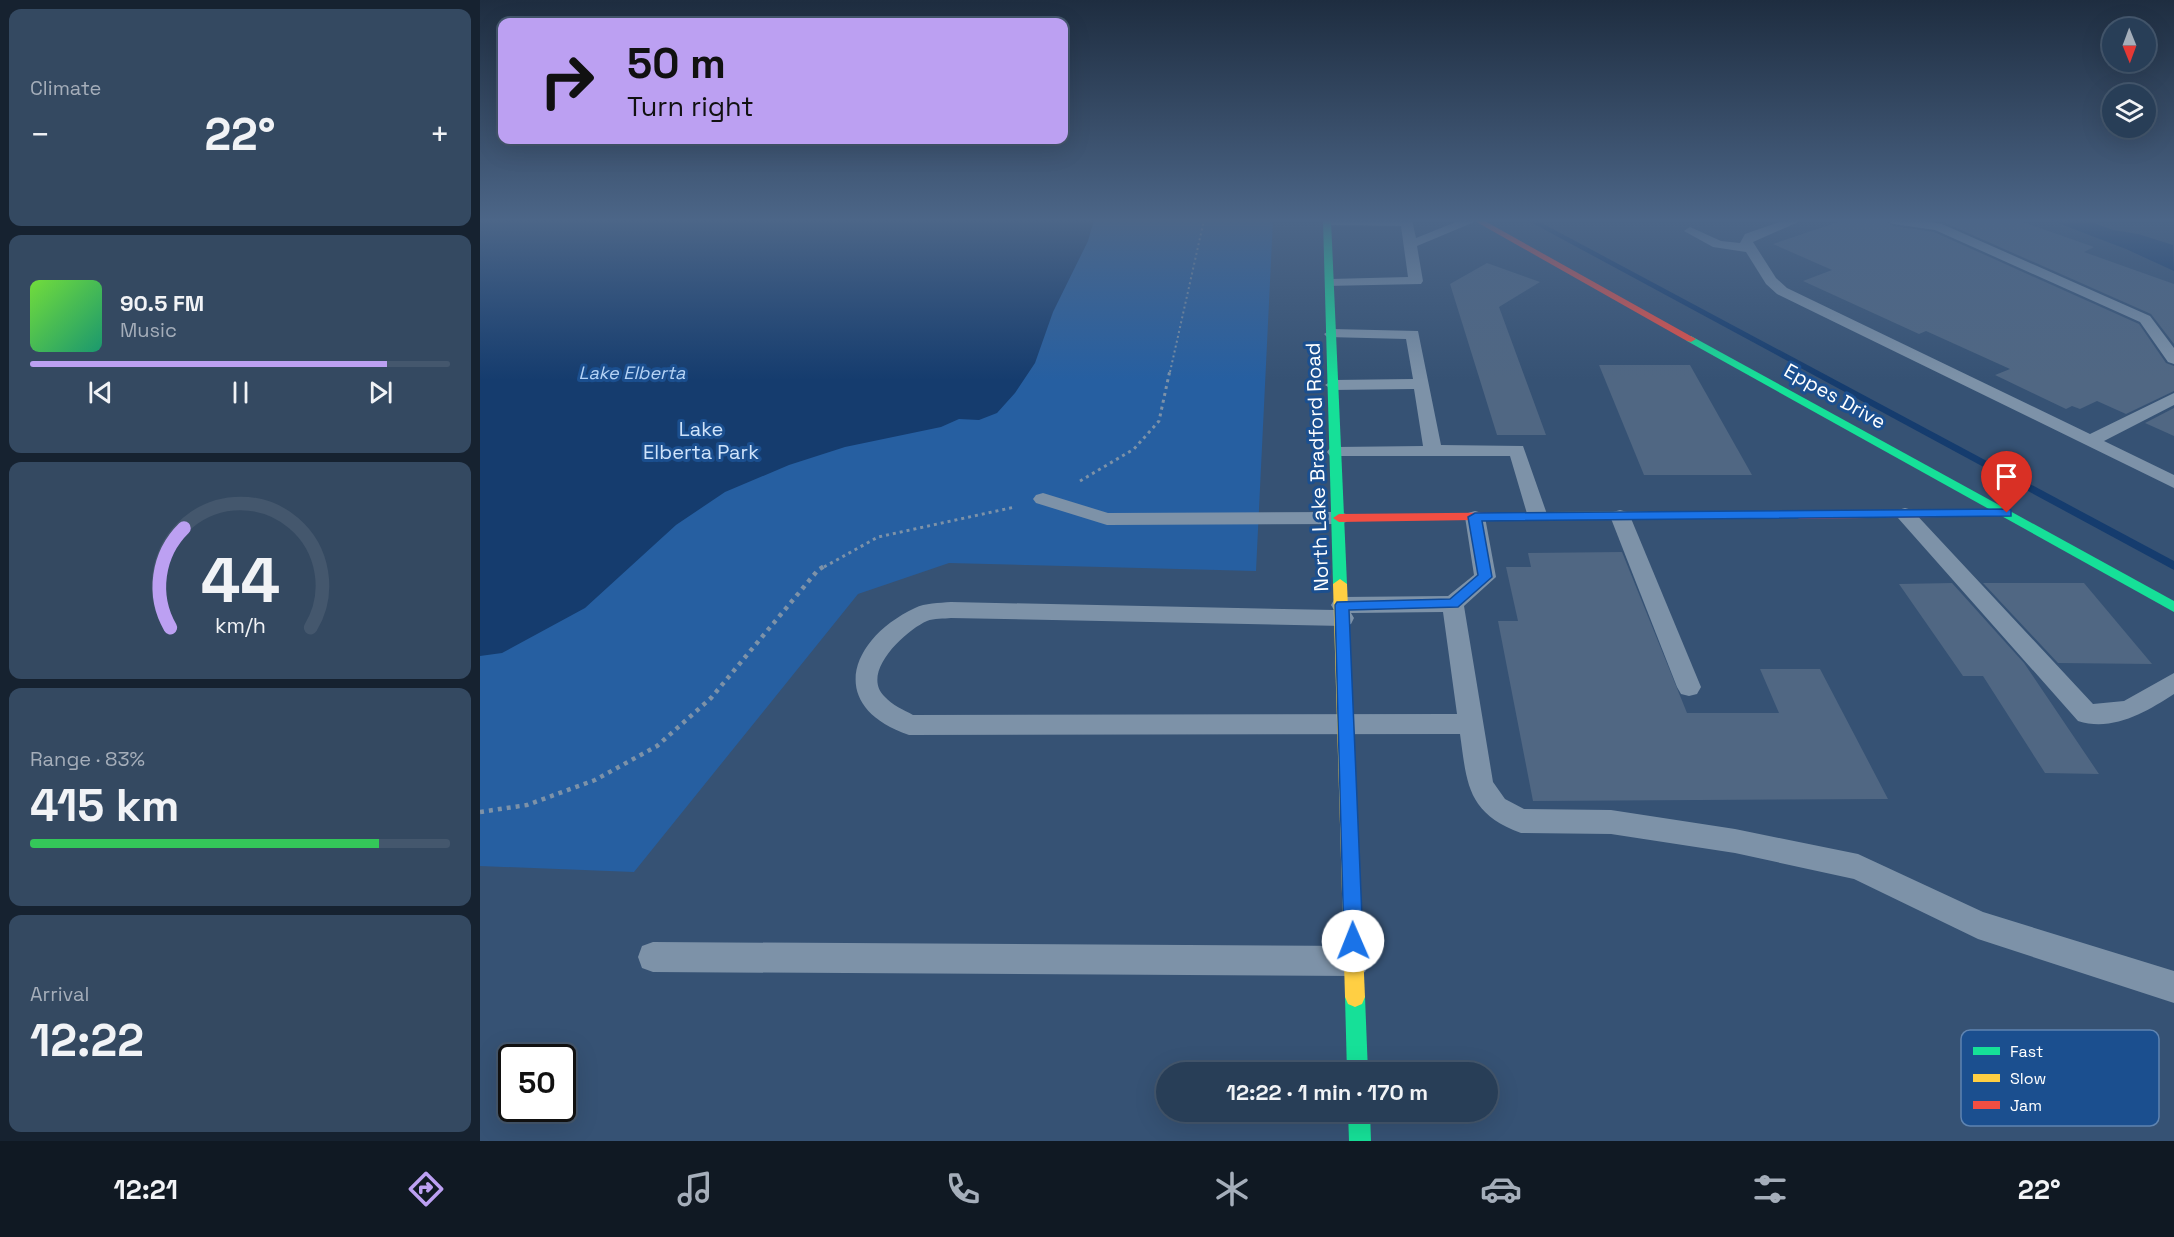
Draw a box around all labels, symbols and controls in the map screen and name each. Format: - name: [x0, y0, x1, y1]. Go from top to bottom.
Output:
- north arrow: [2102, 18, 2156, 72]
- map controls: [2102, 18, 2156, 138]
- text: 50 m: [627, 37, 726, 90]
- icon: right: [528, 42, 606, 120]
- text: Climate: [30, 75, 101, 101]
- button: layers: [2102, 84, 2156, 138]
- text: Turn right: [627, 89, 754, 124]
- text: 22°: [204, 106, 276, 163]
- text: −: [30, 114, 50, 156]
- text: +: [430, 114, 450, 156]
- text: 90.5 FM: [120, 289, 204, 317]
- text: Music: [120, 317, 177, 343]
- street label: North Lake Bradford Road: [1300, 342, 1334, 592]
- street label: Eppes Drive: [1780, 357, 1890, 435]
- water label: Lake Elberta: [579, 361, 686, 384]
- icon: previous: [84, 376, 117, 409]
- icon: pause: [224, 376, 257, 409]
- icon: next: [364, 376, 397, 409]
- park label: Lake Elberta Park: [643, 416, 759, 465]
- pin: [1981, 451, 2032, 513]
- icon: arrive: [1990, 460, 2023, 493]
- text: 44: [200, 541, 280, 620]
- text: km/h: [214, 612, 266, 639]
- text: Range · 83%: [30, 746, 145, 772]
- text: 415 km: [30, 777, 180, 834]
- position arrow: [1321, 909, 1385, 973]
- text: Arrival: [30, 981, 89, 1007]
- text: 12:22: [30, 1012, 144, 1069]
- legend: [1961, 1030, 2159, 1126]
- text: Fast: [2010, 1041, 2043, 1062]
- speed limit sign: 50: [498, 1044, 576, 1122]
- text: Slow: [2010, 1068, 2046, 1089]
- text: 12:22 · 1 min · 170 m: [1226, 1078, 1428, 1106]
- text: Jam: [2010, 1095, 2042, 1116]
- icon: directions: [405, 1168, 447, 1210]
- icon: music: [674, 1168, 716, 1210]
- icon: phone: [942, 1168, 984, 1210]
- icon: climate: [1211, 1168, 1253, 1210]
- icon: car: [1480, 1168, 1522, 1210]
- icon: filters: [1749, 1168, 1791, 1210]
- text: 12:21: [113, 1172, 178, 1207]
- text: 22°: [2018, 1172, 2061, 1207]

